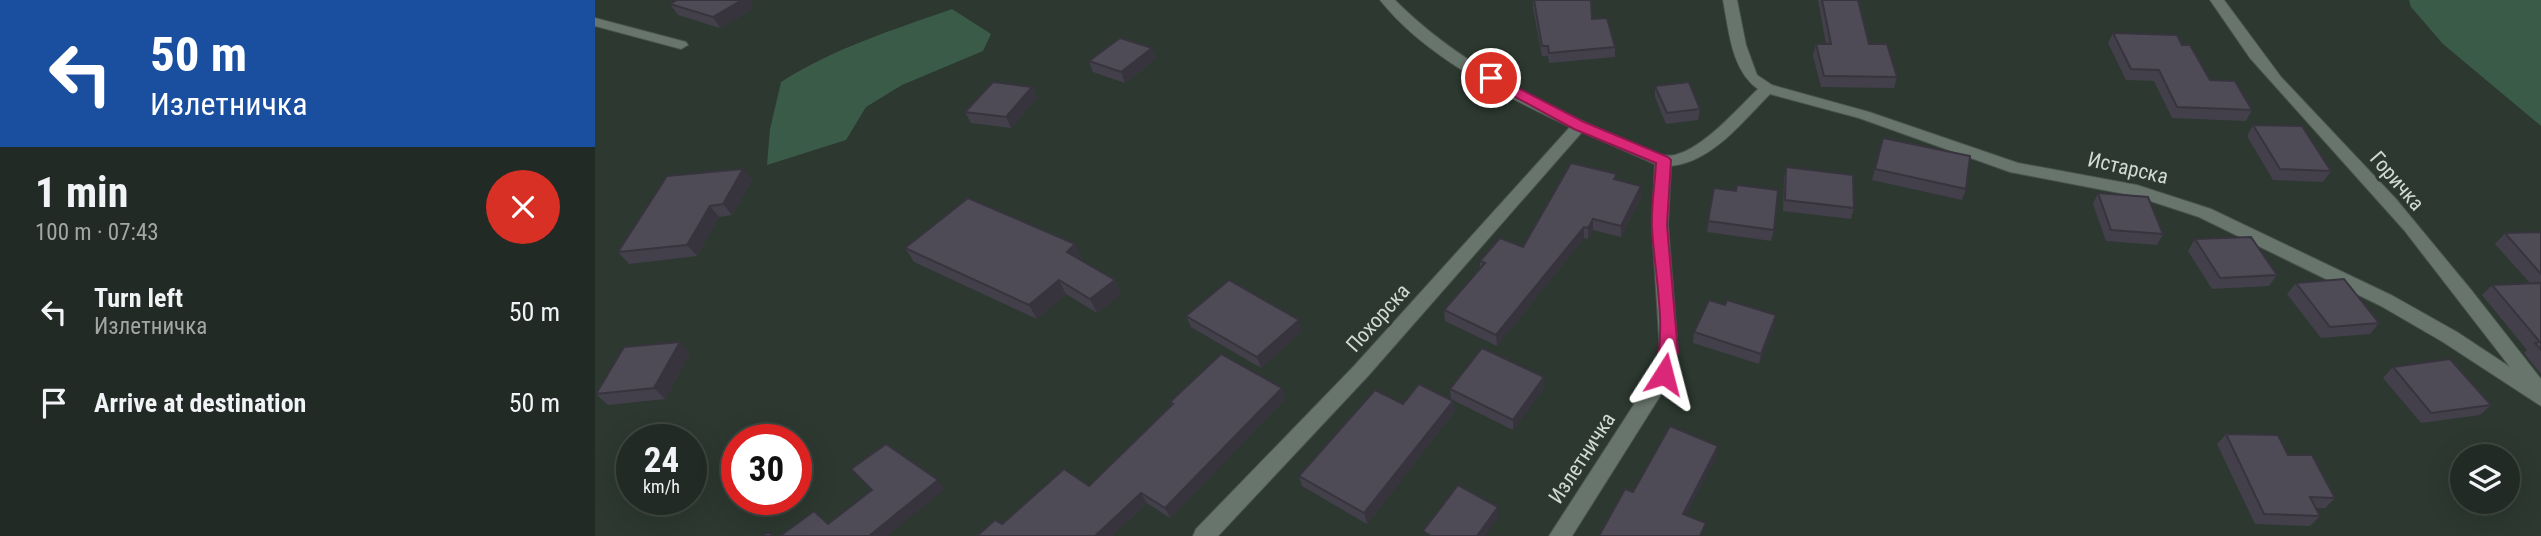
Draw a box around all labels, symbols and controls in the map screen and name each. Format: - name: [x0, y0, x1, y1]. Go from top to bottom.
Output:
- text: 50 m: [150, 26, 247, 83]
- icon: left: [35, 28, 126, 119]
- pin: [1461, 48, 1521, 108]
- icon: arrive: [1472, 59, 1510, 97]
- text: Излетничка: [150, 85, 308, 123]
- street label: Истарска: [2085, 147, 2171, 189]
- street label: Горичка: [2365, 147, 2429, 215]
- text: 1 min: [35, 168, 128, 217]
- button: close: [486, 170, 560, 244]
- text: 100 m · 07:43: [35, 219, 159, 246]
- street label: Похорска: [1341, 279, 1415, 357]
- text: Turn left: [94, 283, 183, 313]
- icon: left: [35, 293, 73, 331]
- text: 50 m: [509, 297, 560, 327]
- text: Излетничка: [94, 313, 207, 340]
- position arrow: [1627, 337, 1701, 411]
- icon: arrive: [35, 384, 73, 422]
- text: Arrive at destination: [94, 388, 306, 418]
- text: 50 m: [509, 388, 560, 418]
- street label: Излетничка: [1544, 408, 1620, 508]
- speed limit sign: 30: [721, 424, 812, 515]
- text: 24: [644, 440, 679, 481]
- map controls: [2450, 444, 2520, 514]
- button: layers: [2450, 444, 2520, 514]
- text: km/h: [643, 476, 680, 497]

